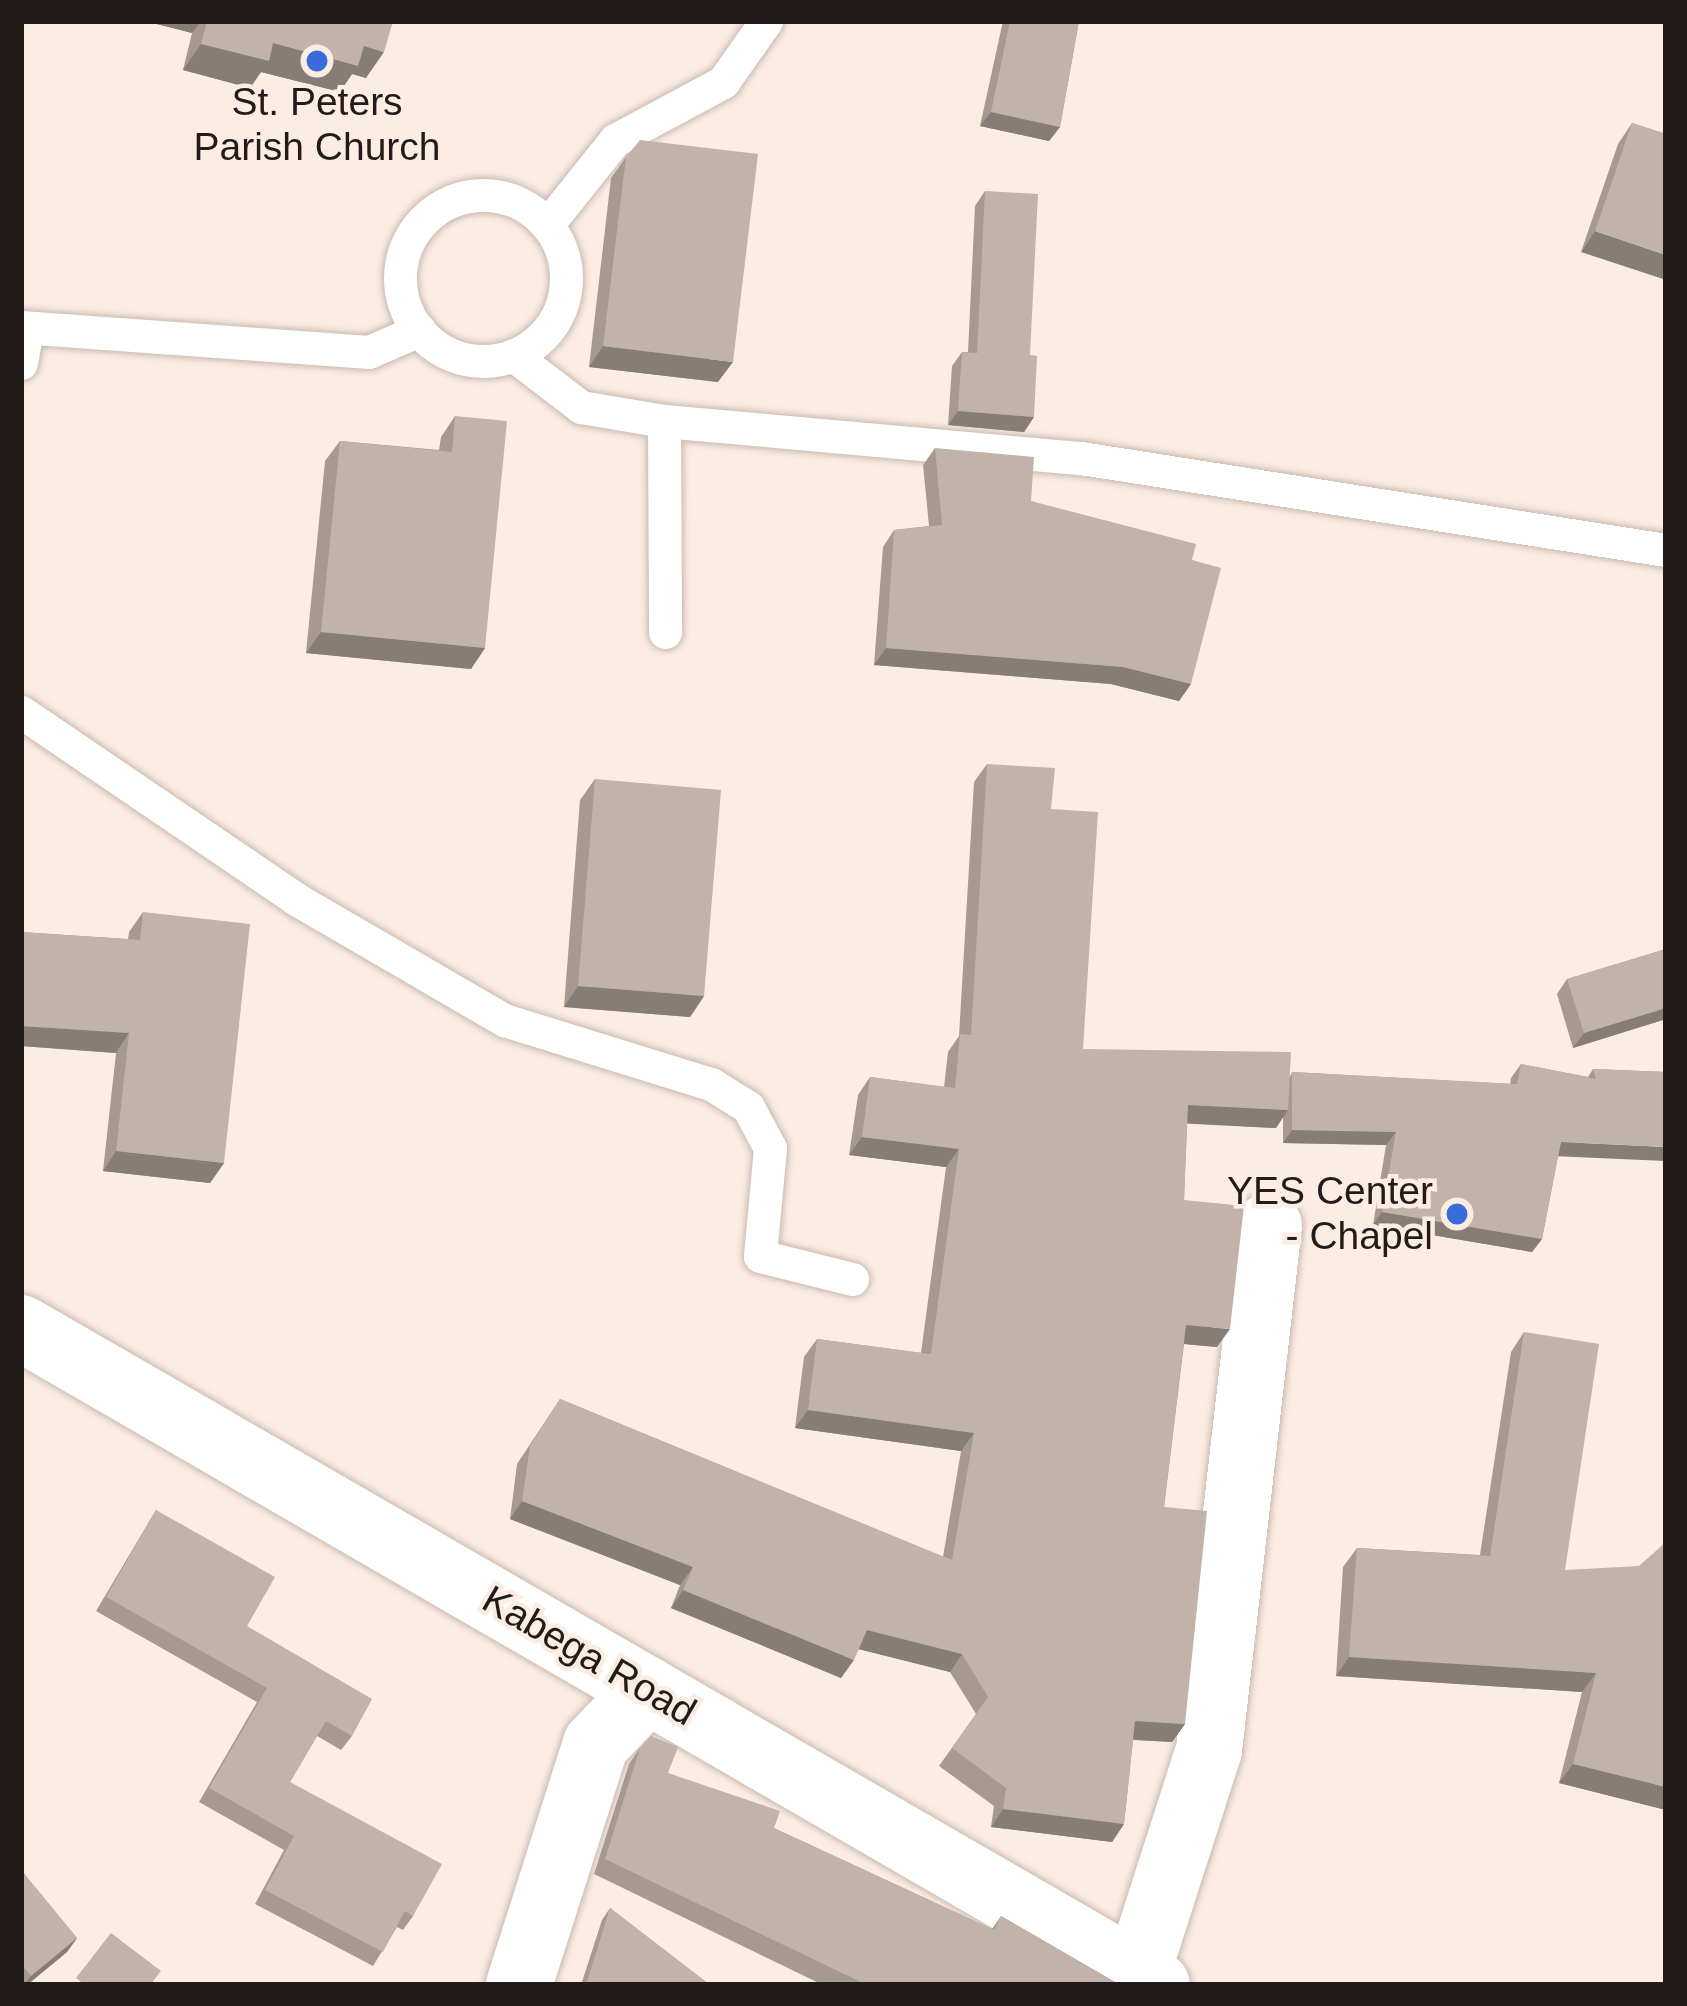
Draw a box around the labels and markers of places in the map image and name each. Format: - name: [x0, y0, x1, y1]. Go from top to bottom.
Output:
- marker: St. Peters Parish Church: [304, 48, 330, 74]
- place label: St. Peters Parish Church: [193, 80, 441, 171]
- place label: YES Center - Chapel: [1227, 1169, 1433, 1260]
- marker: YES Center - Chapel: [1444, 1201, 1470, 1227]

